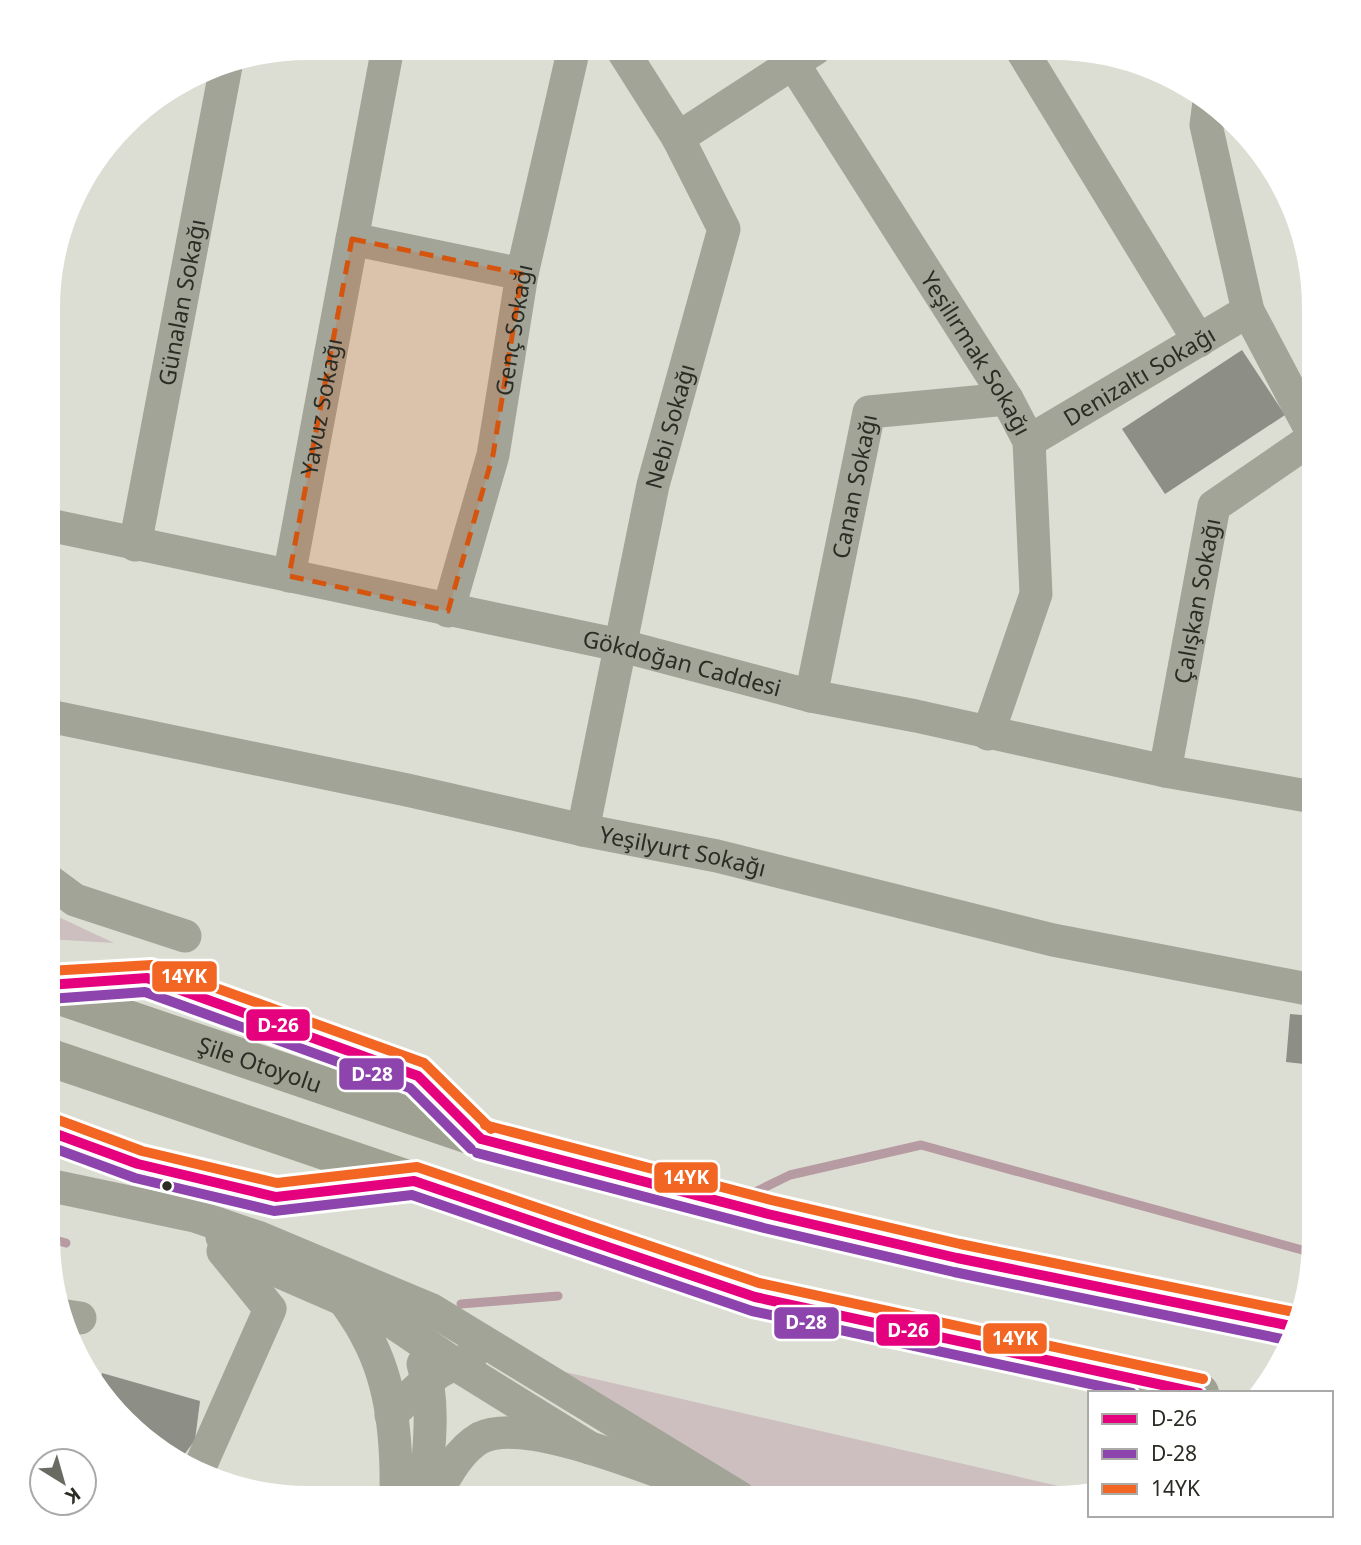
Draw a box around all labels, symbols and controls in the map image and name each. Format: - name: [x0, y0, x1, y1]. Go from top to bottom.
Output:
- street label: Günalan Sokağı: [150, 216, 213, 388]
- street label: Genç Sokağı: [487, 261, 540, 398]
- street label: Yeşilırmak Sokağı: [914, 265, 1039, 441]
- street label: Denizaltı Sokağı: [1057, 318, 1221, 433]
- street label: Yavuz Sokağı: [292, 336, 349, 478]
- street label: Nebi Sokağı: [637, 360, 702, 492]
- street label: Canan Sokağı: [823, 411, 884, 561]
- street label: Çalışkan Sokağı: [1165, 516, 1227, 686]
- street label: Gökdoğan Caddesi: [580, 622, 785, 703]
- street label: Yeşilyurt Sokağı: [597, 818, 770, 884]
- line badge: 14YK: [151, 960, 218, 993]
- text: 14YK: [161, 963, 208, 989]
- line badge: D-26: [245, 1008, 311, 1042]
- text: D-26: [257, 1012, 299, 1038]
- street label: Şile Otoyolu: [194, 1028, 326, 1100]
- line badge: D-28: [338, 1057, 405, 1091]
- text: D-28: [351, 1061, 393, 1087]
- line badge: 14YK: [653, 1161, 719, 1194]
- text: 14YK: [663, 1164, 710, 1190]
- unlabelled marker: [160, 1179, 174, 1193]
- line badge: D-28: [773, 1306, 840, 1340]
- text: D-28: [785, 1309, 827, 1335]
- line badge: D-26: [875, 1313, 941, 1347]
- text: D-26: [887, 1317, 929, 1343]
- line badge: 14YK: [982, 1322, 1048, 1355]
- text: 14YK: [992, 1325, 1039, 1351]
- legend: [1088, 1391, 1333, 1517]
- text: D-26: [1151, 1404, 1197, 1432]
- text: D-28: [1151, 1439, 1197, 1467]
- north arrow: [28, 1447, 98, 1517]
- text: 14YK: [1151, 1474, 1200, 1502]
- text: K: [60, 1481, 86, 1510]

